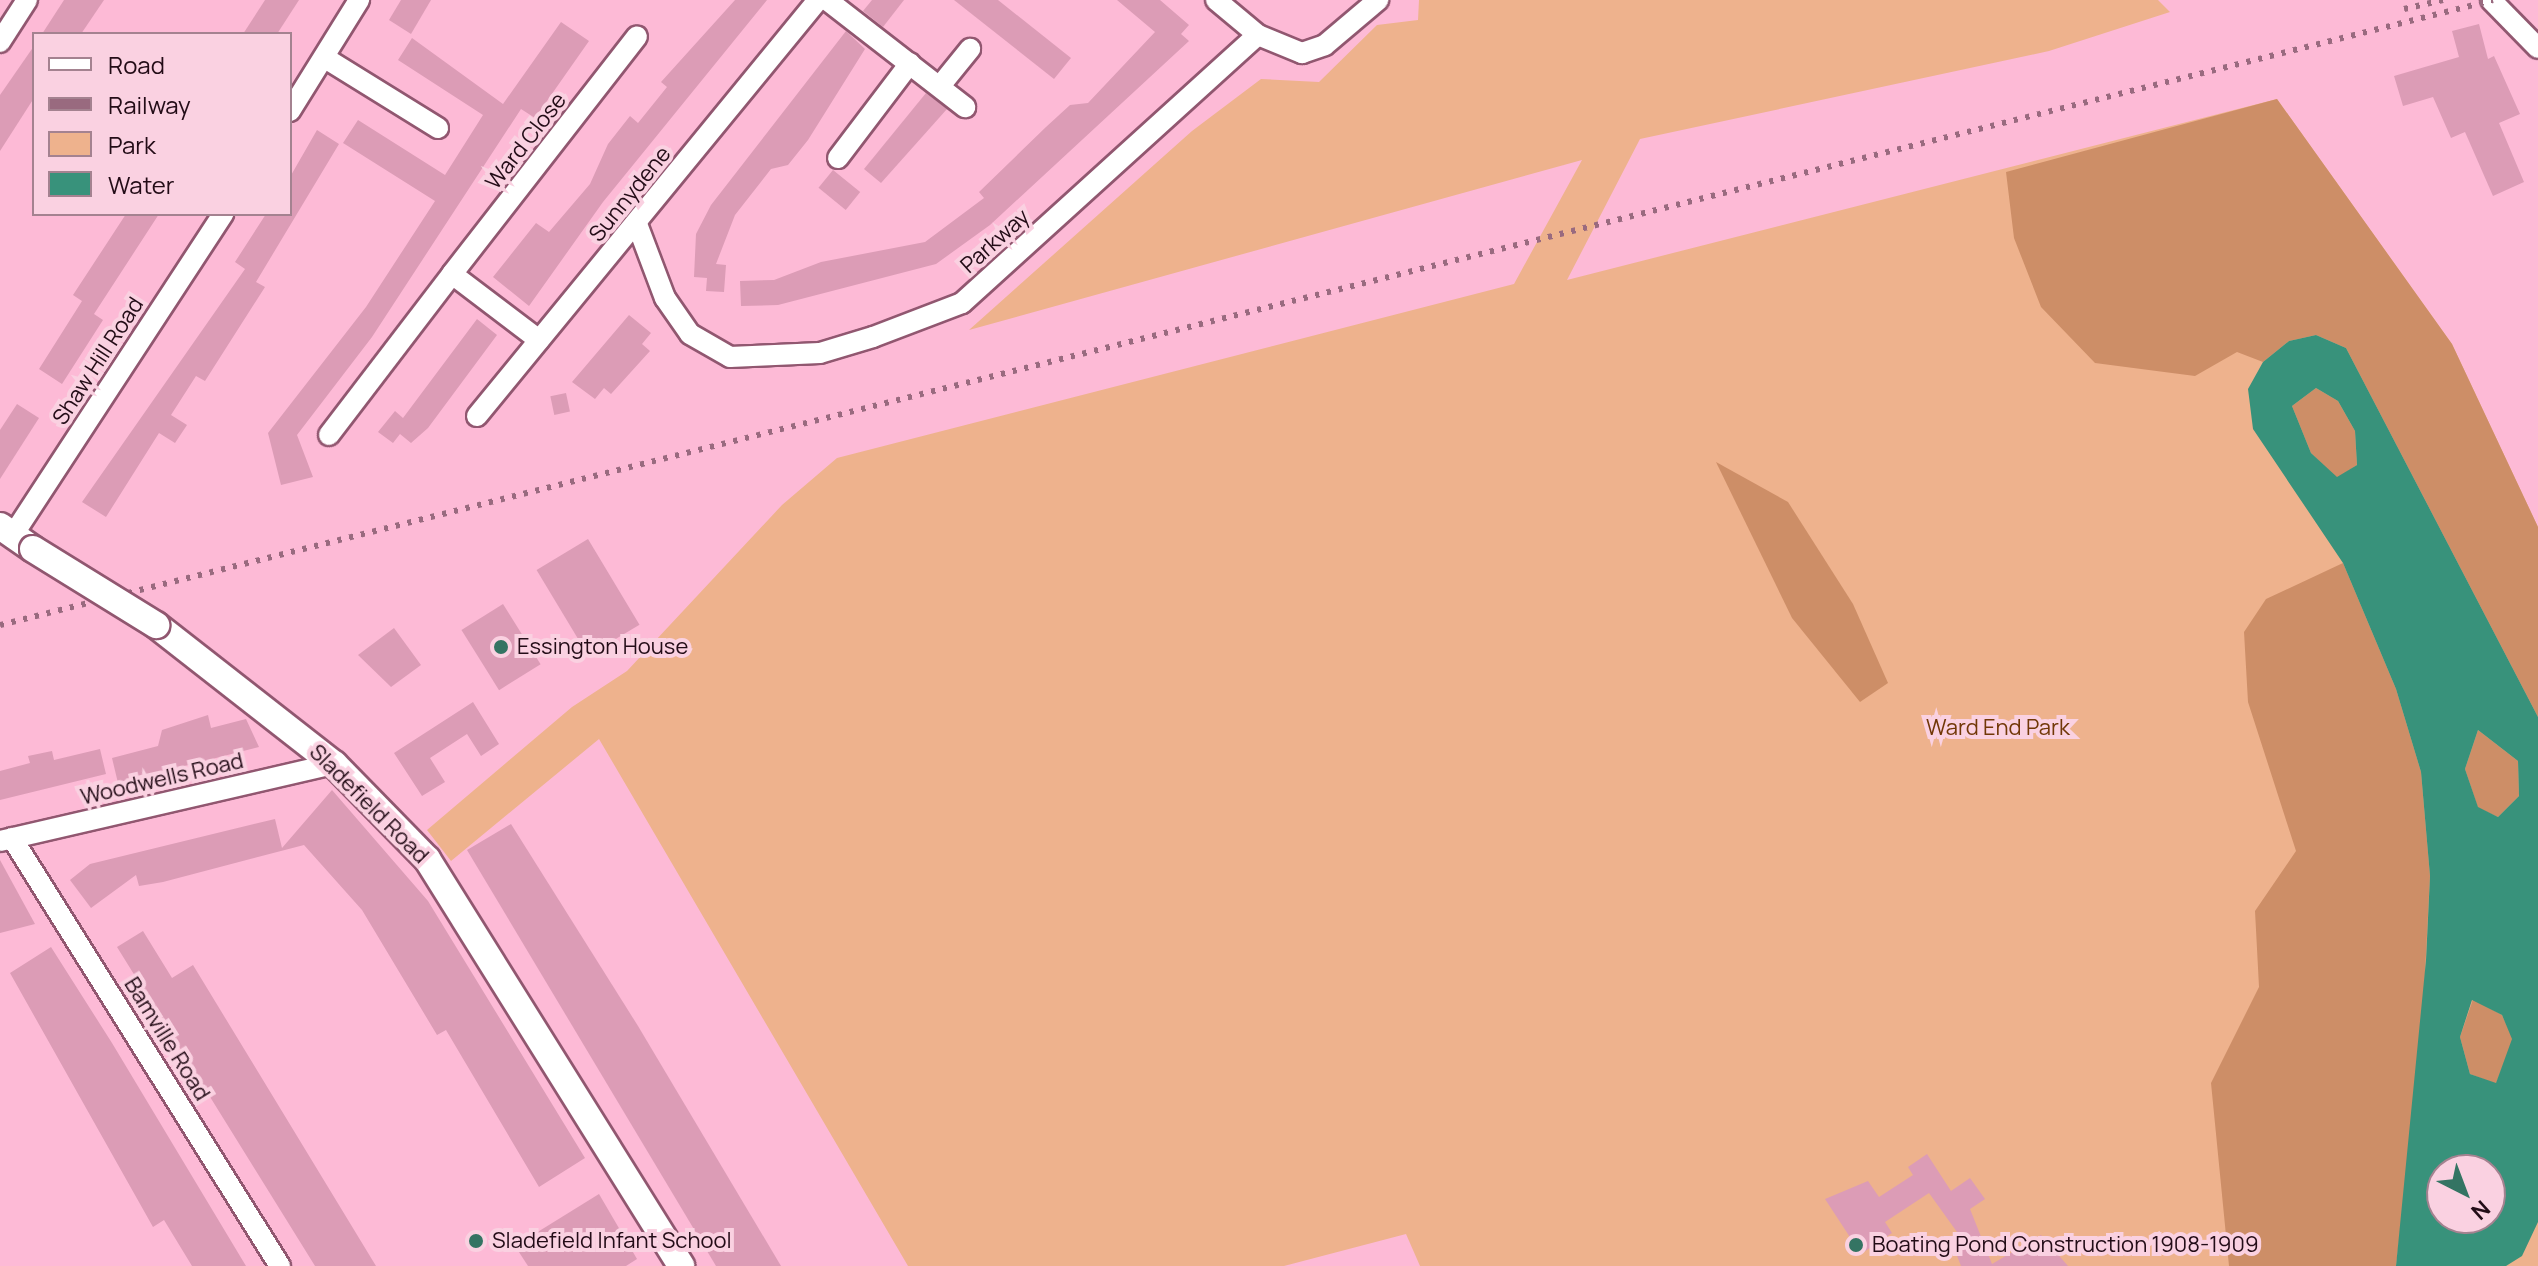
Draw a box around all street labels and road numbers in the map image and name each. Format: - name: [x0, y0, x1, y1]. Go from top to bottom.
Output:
- street label: Ward Close: [480, 88, 572, 194]
- street label: Sunnydene: [584, 141, 676, 247]
- street label: Parkway: [955, 203, 1035, 279]
- street label: Shaw Hill Road: [47, 292, 149, 430]
- street label: Sladefield Road: [304, 739, 434, 869]
- street label: Woodwells Road: [78, 747, 246, 811]
- street label: Bamville Road: [119, 972, 215, 1106]

